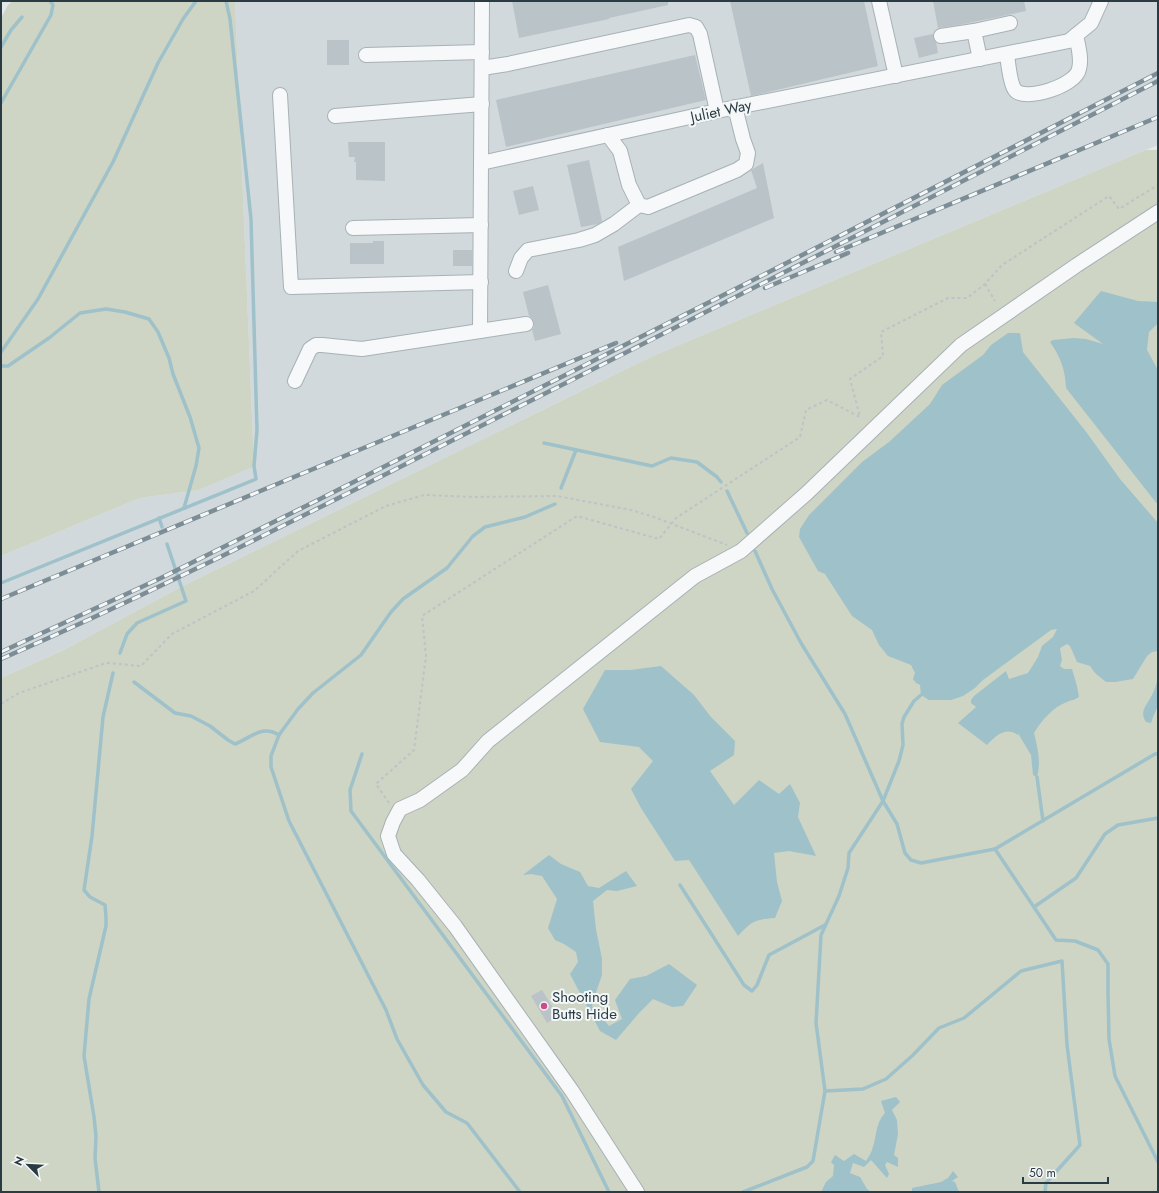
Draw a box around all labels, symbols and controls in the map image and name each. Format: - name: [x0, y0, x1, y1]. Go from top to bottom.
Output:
- street label: Juliet Way: [687, 94, 754, 129]
- place label: Shooting Butts Hide: [552, 986, 617, 1025]
- marker: Shooting Butts Hide: [539, 1001, 549, 1011]
- north arrow: [8, 1145, 48, 1185]
- text: N: [10, 1154, 28, 1168]
- scale bar: [1023, 1159, 1108, 1185]
- text: 50 m: [1029, 1164, 1056, 1182]

